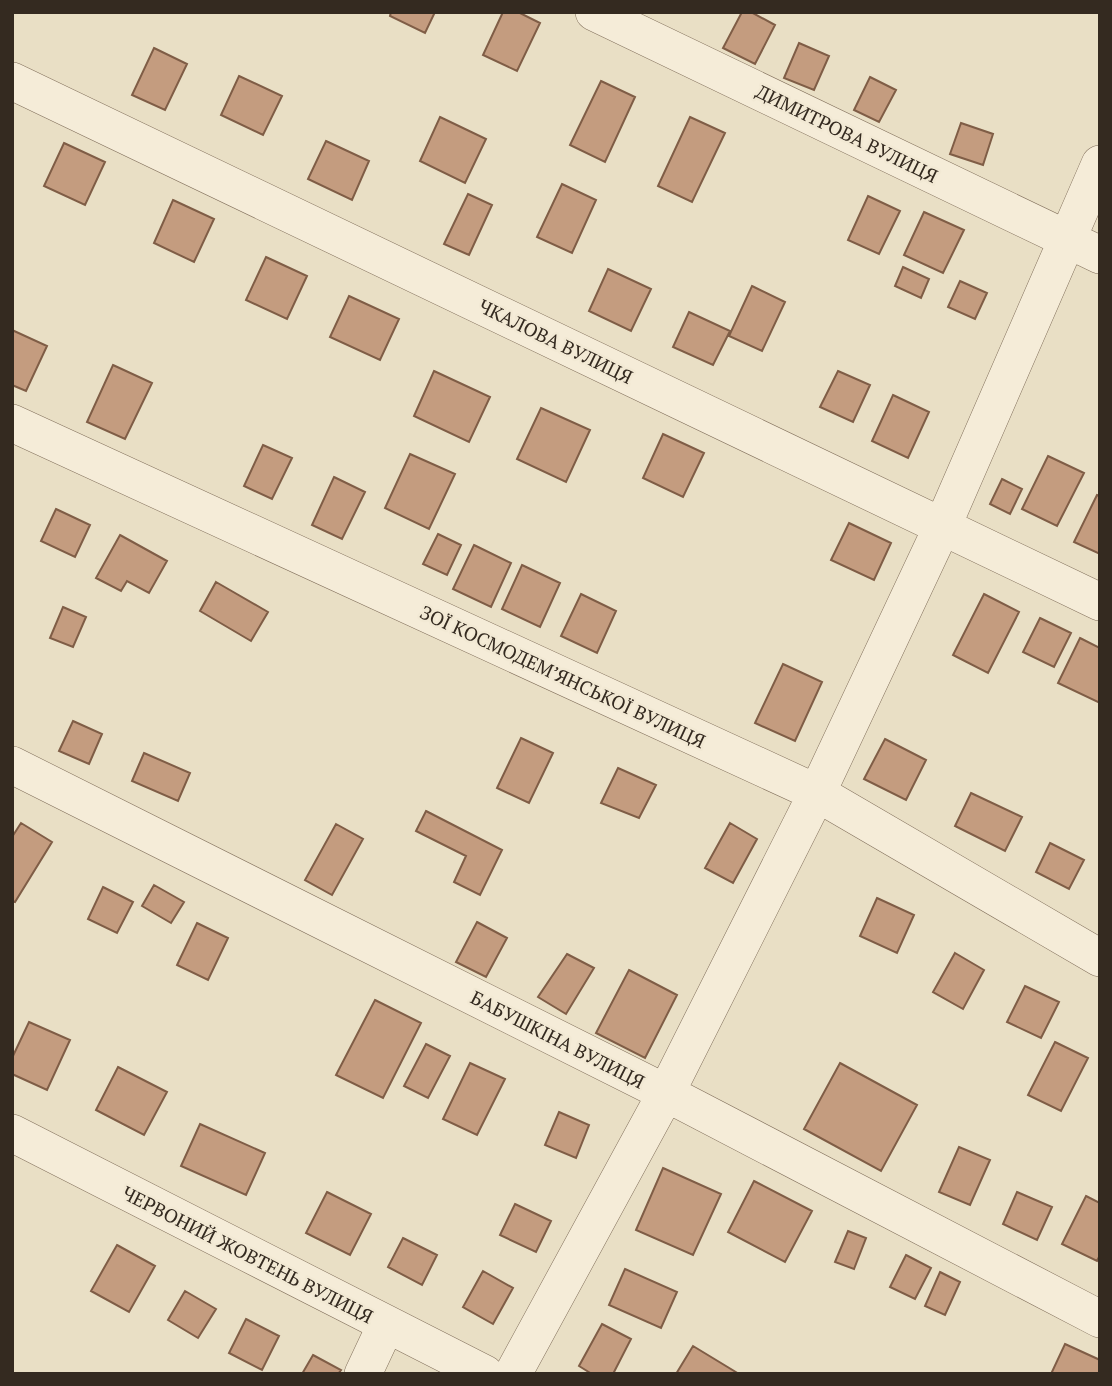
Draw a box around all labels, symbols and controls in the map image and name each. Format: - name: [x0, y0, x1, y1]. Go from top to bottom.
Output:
- street label: ДИМИТРОВА ВУЛИЦЯ: [752, 78, 942, 188]
- street label: ЧКАЛОВА ВУЛИЦЯ: [475, 293, 637, 389]
- street label: ЗОЇ КОСМОДЕМ’ЯНСЬКОЇ ВУЛИЦЯ: [416, 599, 710, 753]
- street label: БАБУШКІНА ВУЛИЦЯ: [467, 984, 649, 1094]
- street label: ЧЕРВОНИЙ ЖОВТЕНЬ ВУЛИЦЯ: [118, 1180, 378, 1328]

